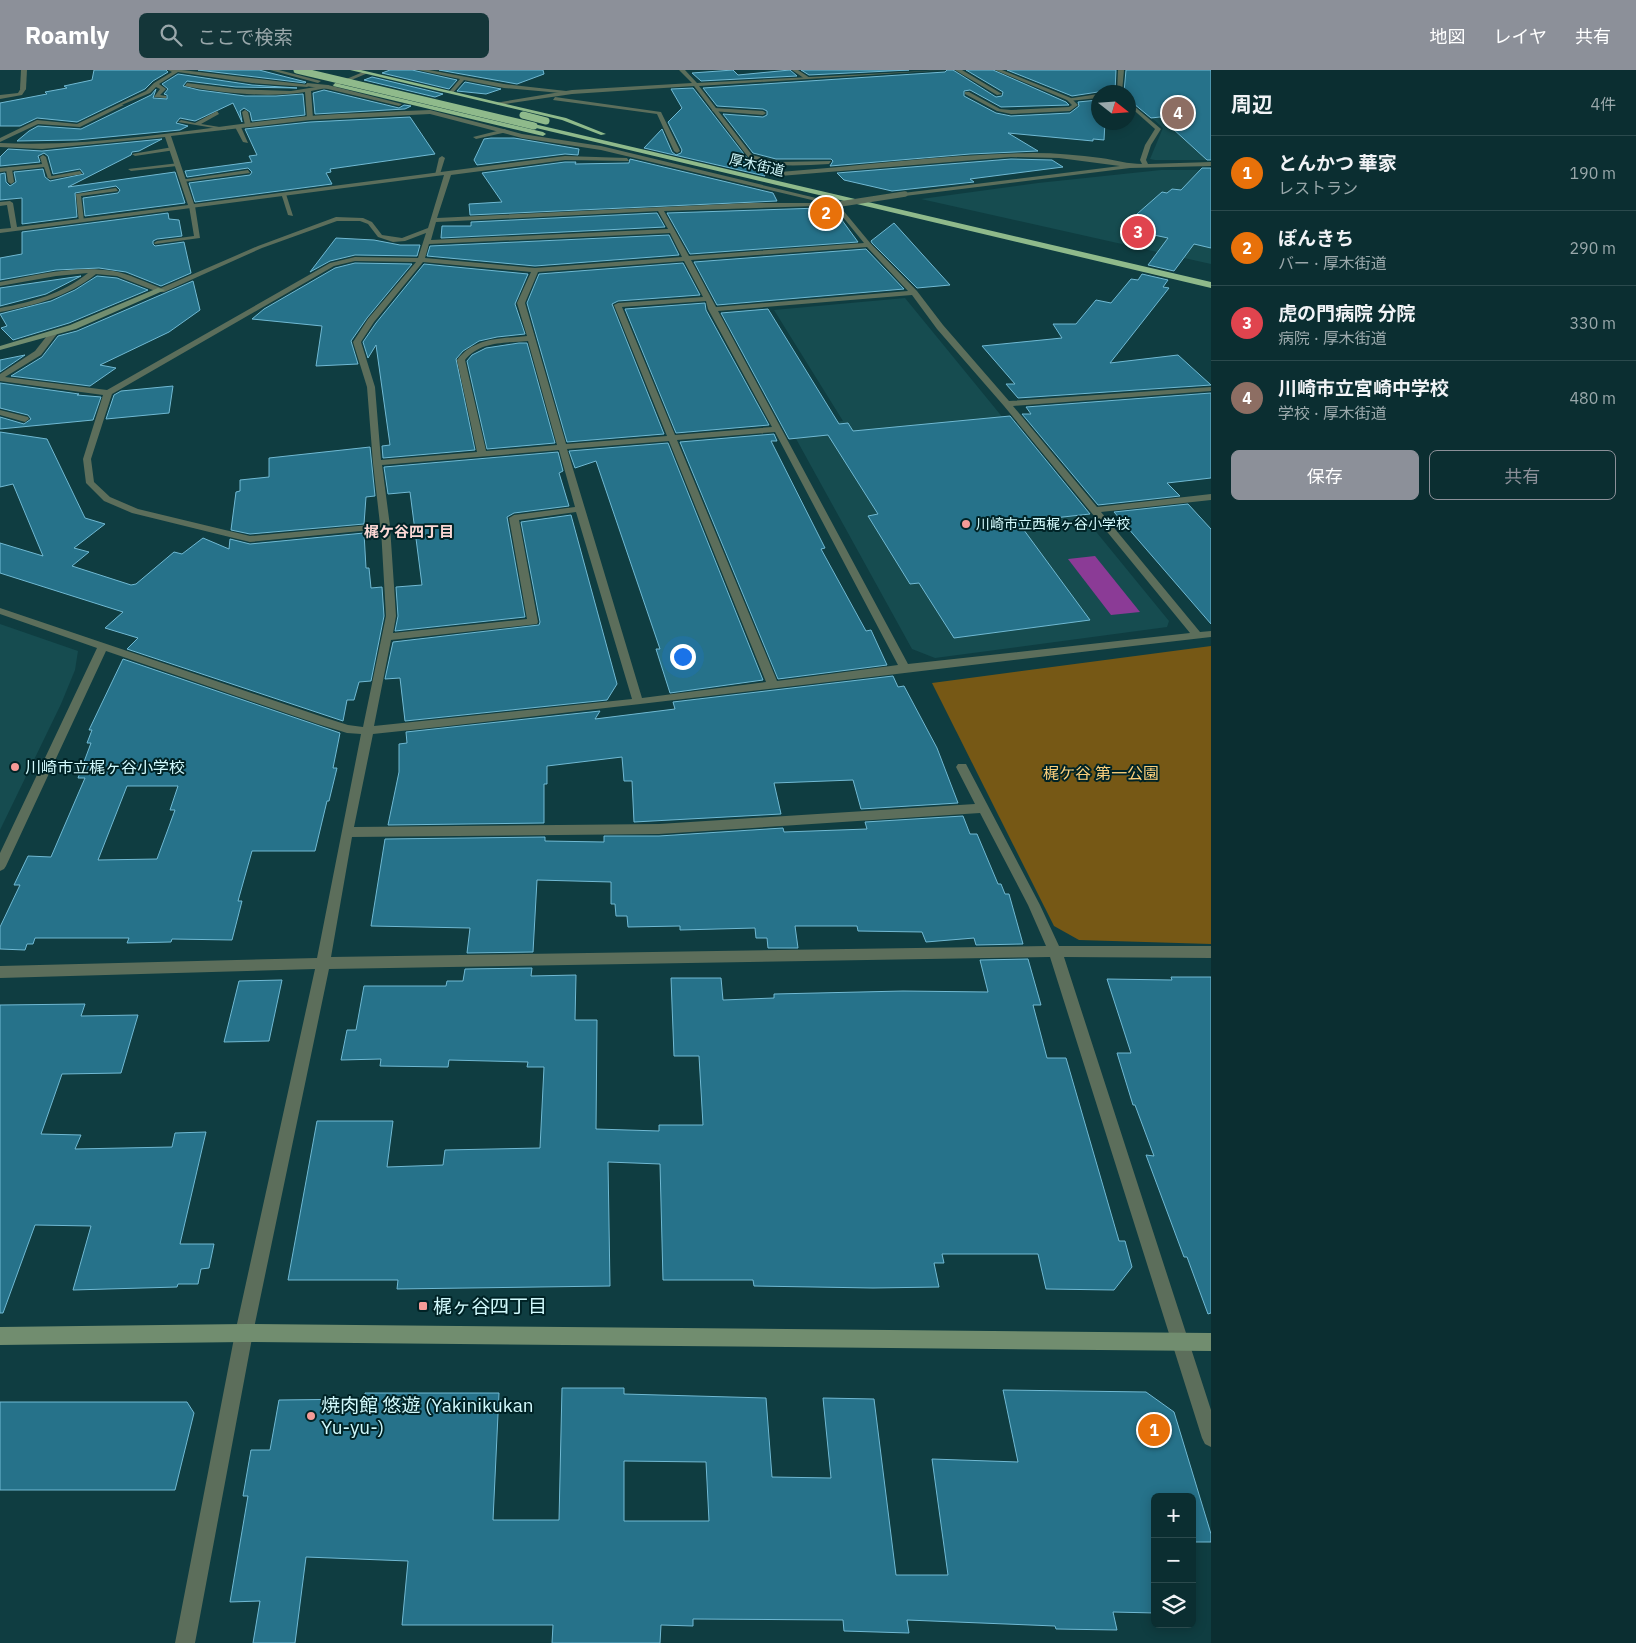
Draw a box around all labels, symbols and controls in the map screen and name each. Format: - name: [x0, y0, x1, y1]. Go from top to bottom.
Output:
- search box: [139, 13, 489, 58]
- text: Roamly: [25, 19, 109, 51]
- icon: search: [157, 21, 185, 49]
- text: ここで検索: [197, 25, 292, 49]
- text: 地図: [1430, 25, 1466, 48]
- text: レイヤ: [1494, 25, 1547, 48]
- text: 共有: [1575, 25, 1611, 48]
- north arrow: [1091, 85, 1136, 130]
- text: 周辺: [1231, 90, 1273, 118]
- pin: 4: [1162, 94, 1194, 132]
- text: 4件: [1590, 94, 1616, 114]
- street label: 厚木街道: [728, 150, 786, 180]
- text: とんかつ 華家: [1278, 151, 1396, 175]
- text: 1: [1242, 163, 1252, 183]
- text: 190 m: [1569, 163, 1616, 183]
- text: レストラン: [1278, 178, 1358, 198]
- pin: 2: [810, 194, 842, 232]
- pin: 3: [1122, 213, 1154, 251]
- text: ぽんきち: [1278, 226, 1354, 250]
- text: 2: [1242, 238, 1252, 258]
- text: 290 m: [1569, 238, 1616, 258]
- text: バー · 厚木街道: [1278, 253, 1387, 273]
- text: 虎の門病院 分院: [1278, 301, 1416, 325]
- text: 3: [1242, 313, 1252, 333]
- text: 330 m: [1569, 313, 1616, 333]
- text: 病院 · 厚木街道: [1278, 328, 1387, 348]
- text: 川崎市立宮崎中学校: [1278, 376, 1449, 400]
- text: 4: [1242, 388, 1252, 408]
- text: 480 m: [1569, 388, 1616, 408]
- text: 学校 · 厚木街道: [1278, 403, 1387, 423]
- button: 保存: [1231, 450, 1419, 500]
- button: 共有: [1429, 450, 1616, 500]
- place label: 川崎市立西梶ヶ谷小学校: [976, 515, 1130, 533]
- marker: 川崎市立西梶ヶ谷小学校: [960, 518, 972, 530]
- district label: 梶ケ谷四丁目: [364, 522, 454, 541]
- your location: [670, 644, 696, 670]
- place label: 川崎市立梶ヶ谷小学校: [25, 757, 185, 777]
- marker: 川崎市立梶ヶ谷小学校: [9, 761, 21, 773]
- park label: 梶ケ谷 第一公園: [1043, 763, 1159, 783]
- place label: 梶ヶ谷四丁目: [433, 1294, 547, 1318]
- marker: 梶ヶ谷四丁目: [417, 1300, 429, 1312]
- place label: 焼肉館 悠遊 (Yakinikukan Yu-yu-): [321, 1393, 534, 1439]
- marker: 焼肉館 悠遊 (Yakinikukan Yu-yu-): [305, 1410, 317, 1422]
- pin: 1: [1138, 1411, 1170, 1449]
- map controls: [1151, 1493, 1196, 1628]
- button: +: [1151, 1493, 1196, 1538]
- button: −: [1151, 1538, 1196, 1583]
- button: layers: [1151, 1583, 1196, 1628]

